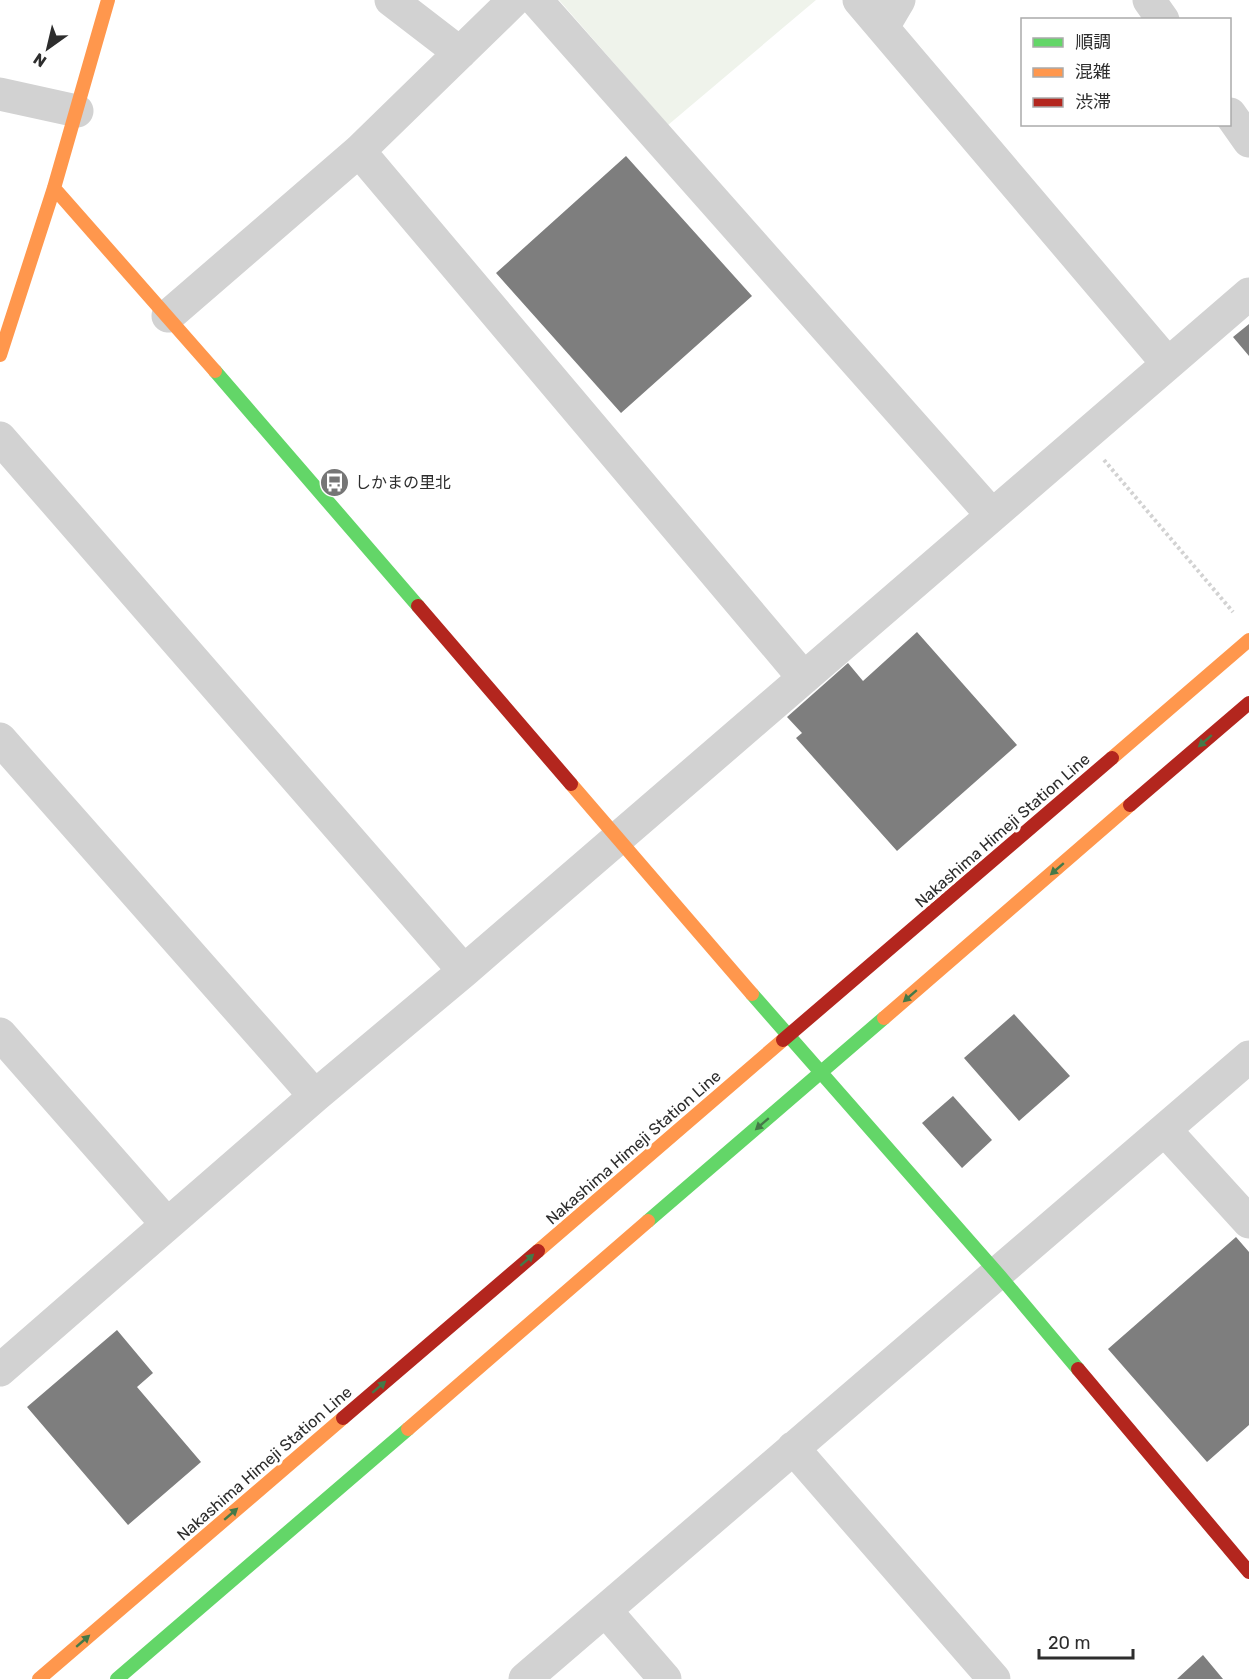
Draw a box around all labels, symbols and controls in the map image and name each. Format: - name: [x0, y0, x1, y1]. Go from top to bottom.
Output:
- north arrow: [18, 18, 78, 78]
- legend: [1021, 18, 1231, 126]
- text: 順調: [1075, 31, 1111, 53]
- text: N: [30, 49, 50, 71]
- text: 混雑: [1075, 61, 1111, 83]
- text: 渋滞: [1075, 91, 1111, 113]
- bus stop icon: しかまの里北: [318, 466, 350, 498]
- place label: しかまの里北: [355, 473, 451, 492]
- one-way arrow: [1198, 734, 1213, 747]
- street label: Nakashima Himeji Station Line: [911, 749, 1094, 911]
- one-way arrow: [1050, 862, 1065, 875]
- one-way arrow: [902, 990, 918, 1003]
- street label: Nakashima Himeji Station Line: [542, 1066, 725, 1228]
- one-way arrow: [755, 1117, 770, 1130]
- one-way arrow: [519, 1253, 535, 1266]
- one-way arrow: [371, 1381, 386, 1394]
- street label: Nakashima Himeji Station Line: [173, 1382, 356, 1544]
- one-way arrow: [223, 1508, 238, 1521]
- scale bar: [1039, 1622, 1134, 1660]
- text: 20 m: [1048, 1632, 1090, 1654]
- one-way arrow: [75, 1635, 90, 1648]

